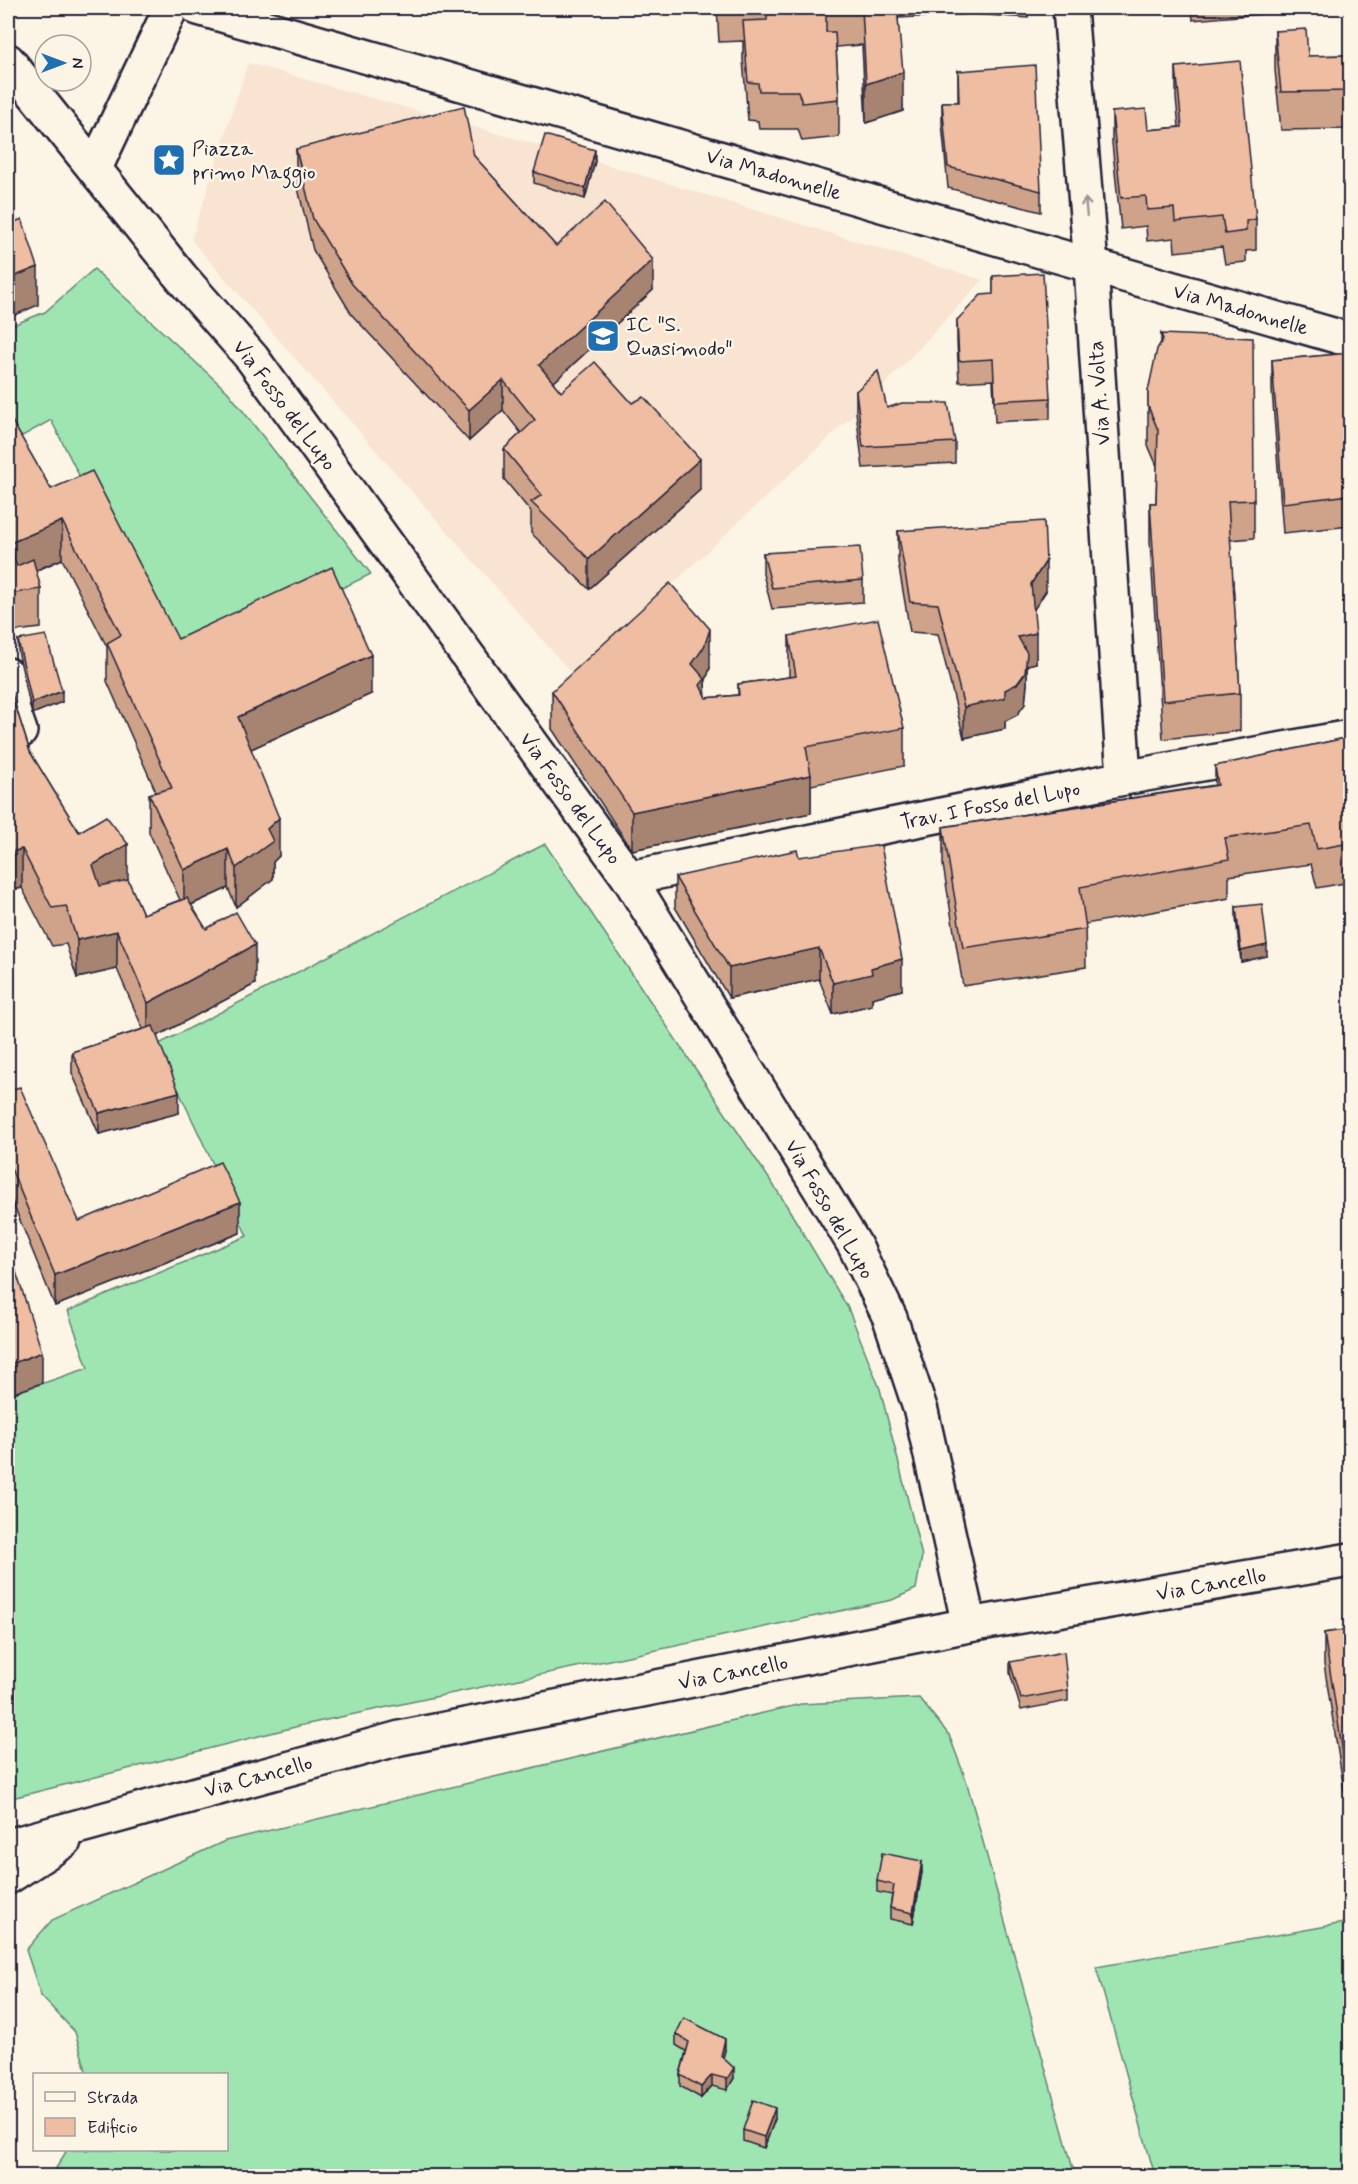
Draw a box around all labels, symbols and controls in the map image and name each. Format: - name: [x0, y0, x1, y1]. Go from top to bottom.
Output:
- north arrow: [33, 33, 93, 93]
- text: N: [66, 58, 87, 68]
- place label: Piazza primo Maggio: [192, 135, 316, 189]
- place icon: Piazza primo Maggio: [151, 142, 187, 178]
- street label: Via Madonnelle: [703, 142, 845, 208]
- one-way arrow: [1080, 198, 1091, 218]
- street label: Via Madonnelle: [1170, 277, 1312, 343]
- place label: IC "S. Quasimodo": [626, 311, 732, 363]
- school or university icon: IC "S. Quasimodo": [585, 318, 621, 354]
- street label: Via Fosso del Lupo: [226, 334, 343, 477]
- street label: Via A. Volta: [1082, 340, 1118, 446]
- street label: Via Fosso del Lupo: [513, 727, 628, 870]
- street label: Trav. I Fosso del Lupo: [898, 775, 1083, 837]
- street label: Via Fosso del Lupo: [778, 1134, 881, 1285]
- street label: Via Cancello: [1154, 1562, 1268, 1608]
- street label: Via Cancello: [676, 1649, 790, 1697]
- street label: Via Cancello: [201, 1749, 315, 1805]
- legend: [33, 2073, 228, 2151]
- text: Strada: [87, 2086, 138, 2110]
- text: Edificio: [87, 2116, 138, 2140]

